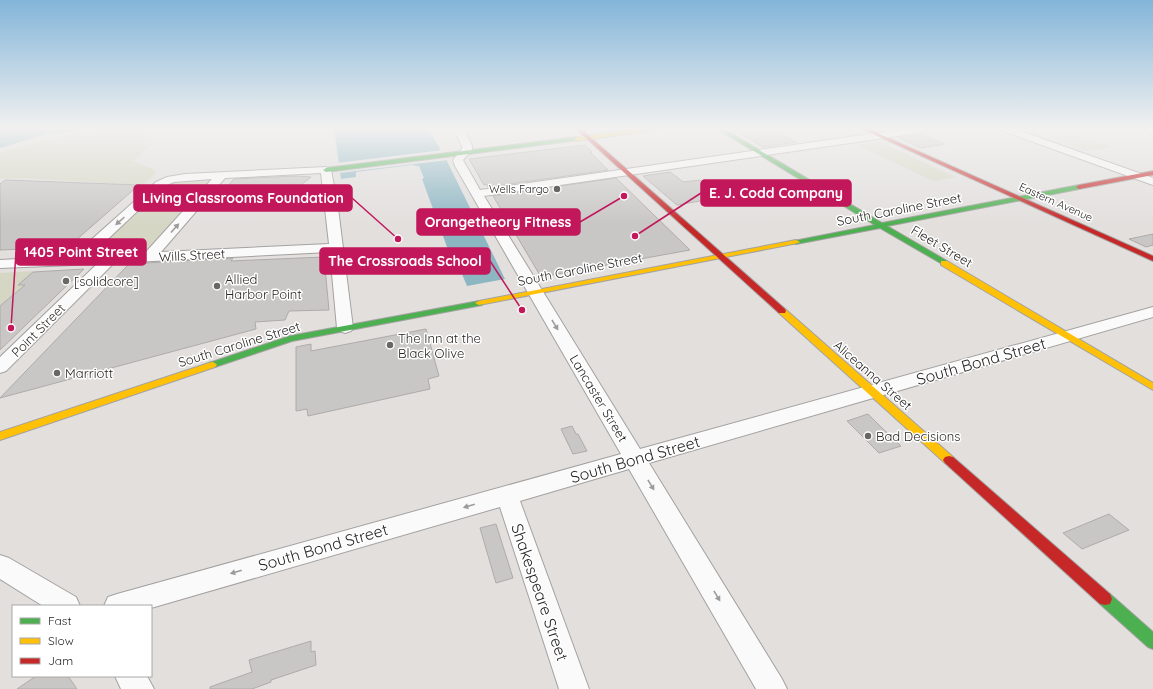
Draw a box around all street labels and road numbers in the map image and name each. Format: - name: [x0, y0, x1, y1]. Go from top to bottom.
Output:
- street label: Eastern Avenue: [1017, 180, 1095, 224]
- street label: South Caroline Street: [835, 189, 963, 229]
- street label: Fleet Street: [909, 222, 975, 270]
- street label: Wills Street: [158, 245, 226, 265]
- street label: South Caroline Street: [516, 249, 644, 289]
- street label: Point Street: [8, 300, 68, 360]
- street label: South Caroline Street: [176, 318, 302, 370]
- street label: South Bond Street: [914, 333, 1048, 389]
- street label: Aliceanna Street: [831, 337, 915, 413]
- street label: Lancaster Street: [567, 352, 631, 444]
- street label: South Bond Street: [568, 431, 702, 487]
- street label: South Bond Street: [256, 519, 390, 575]
- street label: Shakespeare Street: [507, 521, 573, 663]

